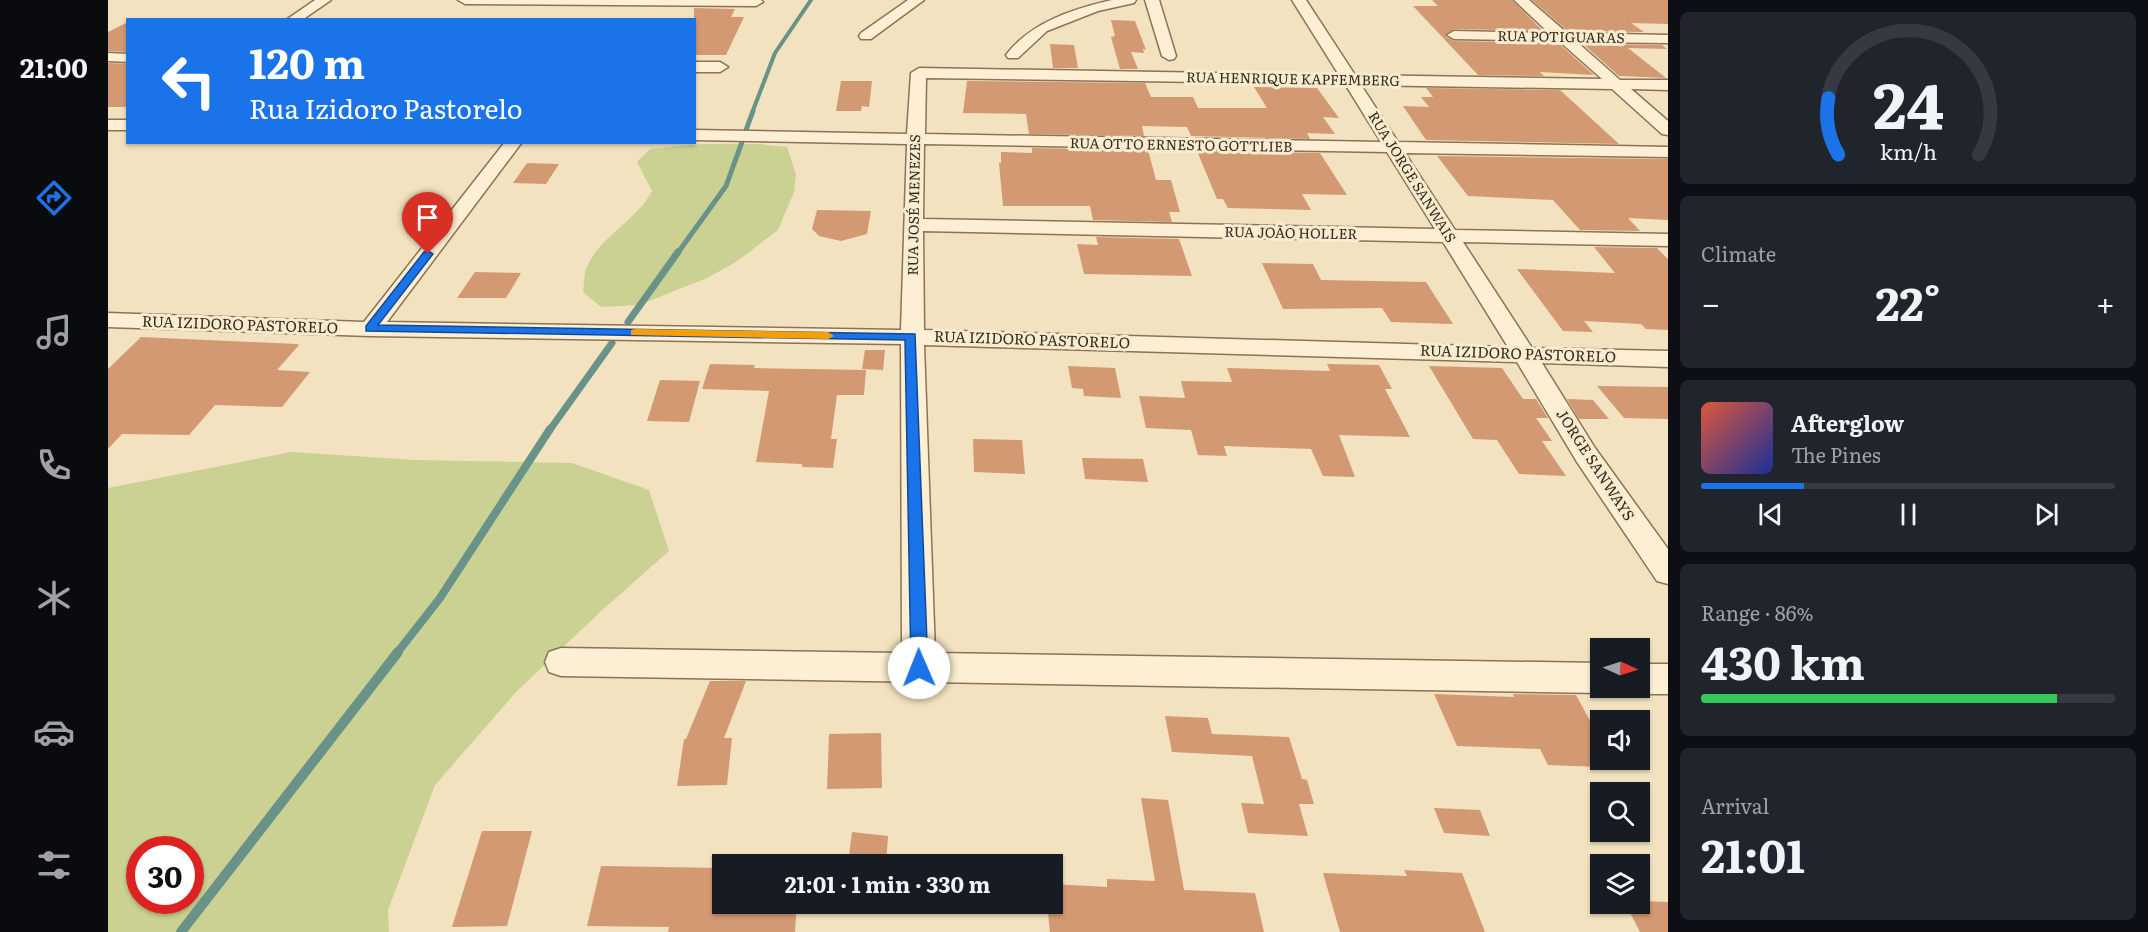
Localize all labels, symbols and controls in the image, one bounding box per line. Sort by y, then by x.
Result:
street label: RUA POTIGUARAS [1497,25,1625,47]
text: 120 m [249,30,365,92]
icon: left [150,42,228,120]
text: 21:00 [20,46,88,86]
text: 24 [1872,56,1944,148]
street label: RUA HENRIQUE KAPFEMBERG [1186,66,1401,90]
text: Rua Izidoro Pastorelo [249,87,523,127]
street label: RUA JORGE SANWAIS [1364,107,1461,246]
street label: RUA OTTO ERNESTO GOTTLIEB [1070,132,1292,156]
street label: RUA JOSÉ MENEZES [902,134,924,276]
text: km/h [1879,135,1937,167]
icon: directions [33,177,75,219]
pin [402,192,453,254]
icon: arrive [411,201,444,234]
street label: RUA JOÃO HOLLER [1224,221,1358,243]
text: Climate [1701,238,1776,268]
text: 22° [1875,268,1941,335]
text: − [1701,277,1720,326]
text: + [2096,277,2115,326]
street label: RUA IZIDORO PASTORELO [142,309,338,338]
icon: music [33,311,75,353]
street label: RUA IZIDORO PASTORELO [934,324,1130,353]
street label: RUA IZIDORO PASTORELO [1420,338,1616,367]
street label: JORGE SANWAYS [1551,404,1641,525]
text: Afterglow [1791,406,1904,439]
text: The Pines [1791,439,1881,469]
icon: phone [33,444,75,486]
icon: previous [1754,498,1787,531]
icon: pause [1892,498,1925,531]
icon: next [2030,498,2063,531]
icon: climate [33,577,75,619]
text: Range · 86% [1701,597,1814,627]
text: 430 km [1701,627,1865,694]
position arrow [887,636,951,700]
north arrow [1590,638,1650,698]
map controls [1590,638,1650,914]
button: sound [1590,710,1650,770]
icon: car [33,711,75,753]
button: search [1590,782,1650,842]
text: Arrival [1701,790,1769,820]
text: 21:01 [1701,820,1805,887]
speed limit sign: 30 [126,836,204,914]
icon: filters [33,844,75,886]
button: layers [1590,854,1650,914]
text: 21:01 · 1 min · 330 m [785,867,990,900]

